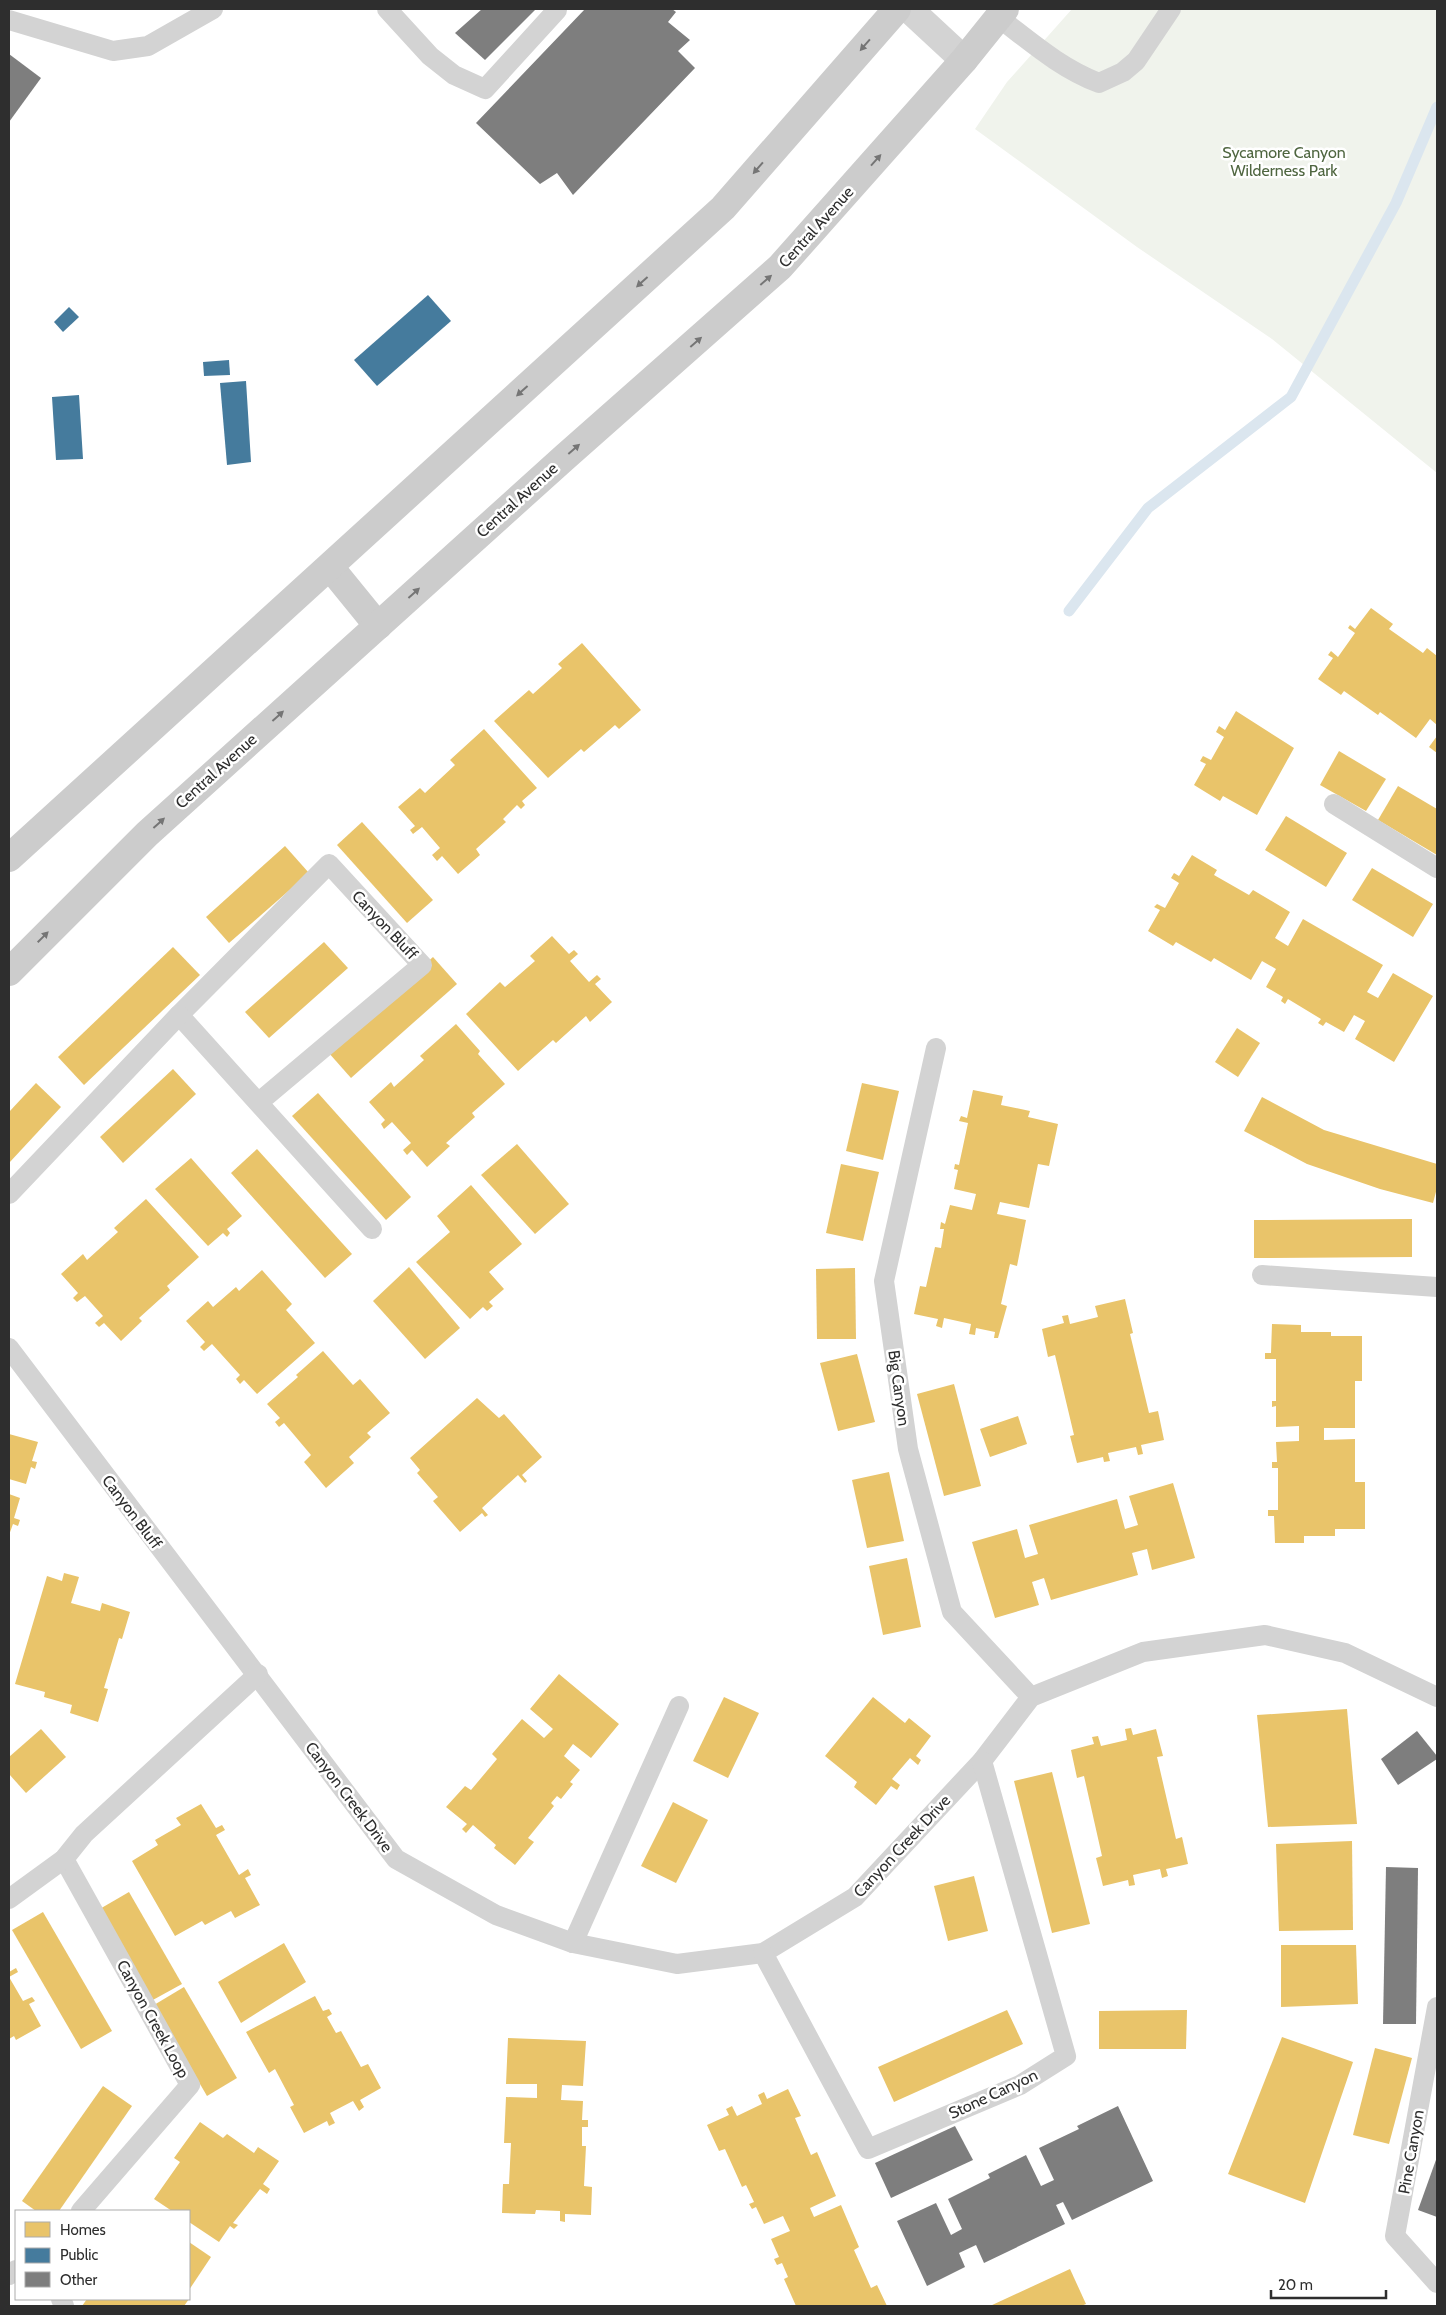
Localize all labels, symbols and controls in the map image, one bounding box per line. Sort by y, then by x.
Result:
one-way arrow [859,39,871,51]
park label: Sycamore Canyon Wilderness Park [1222,143,1346,180]
one-way arrow [870,153,881,166]
one-way arrow [753,162,764,174]
street label: Central Avenue [775,182,857,272]
one-way arrow [760,274,773,285]
one-way arrow [637,276,649,288]
one-way arrow [689,336,701,348]
one-way arrow [517,385,529,397]
one-way arrow [567,443,579,455]
street label: Central Avenue [472,459,562,541]
one-way arrow [407,587,419,599]
one-way arrow [271,710,283,722]
street label: Central Avenue [171,730,261,812]
one-way arrow [152,817,164,829]
street label: Canyon Bluff [348,886,422,964]
one-way arrow [37,931,49,943]
street label: Big Canyon [884,1349,914,1427]
street label: Canyon Bluff [98,1471,166,1553]
street label: Canyon Creek Drive [301,1738,397,1856]
street label: Canyon Creek Drive [850,1791,954,1901]
street label: Canyon Creek Loop [113,1957,193,2081]
street label: Stone Canyon [946,2065,1041,2123]
street label: Pine Canyon [1394,2108,1428,2196]
legend [15,2210,190,2300]
text: Homes [60,2221,106,2239]
text: Public [60,2246,98,2264]
scale bar [1271,2268,1386,2300]
text: Other [60,2271,97,2289]
text: 20 m [1278,2276,1313,2294]

